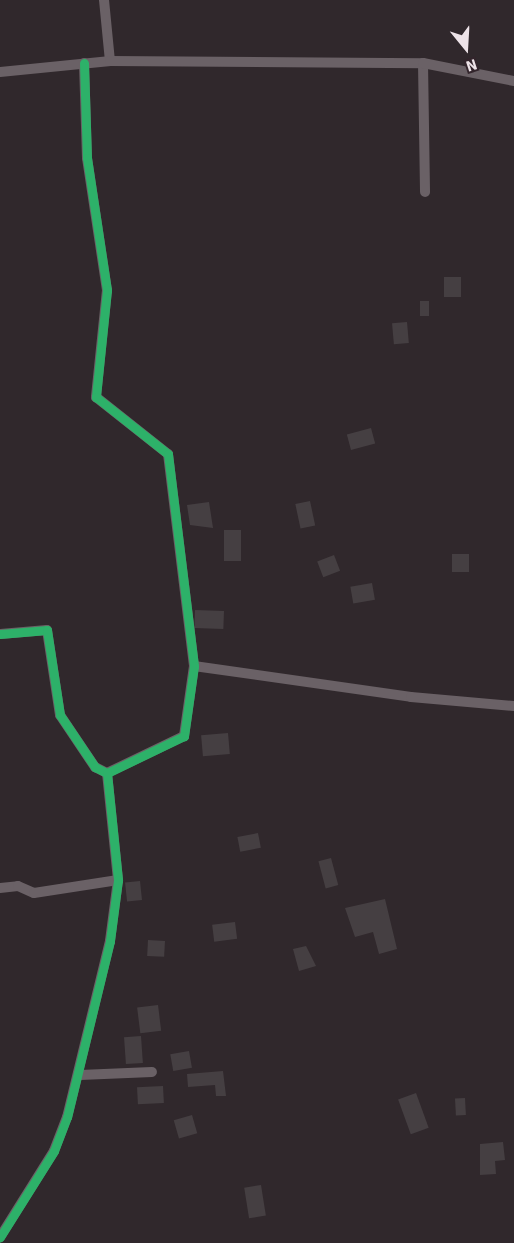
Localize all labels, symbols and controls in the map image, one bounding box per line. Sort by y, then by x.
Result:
north arrow [436,18,496,78]
text: N [463,53,480,77]

